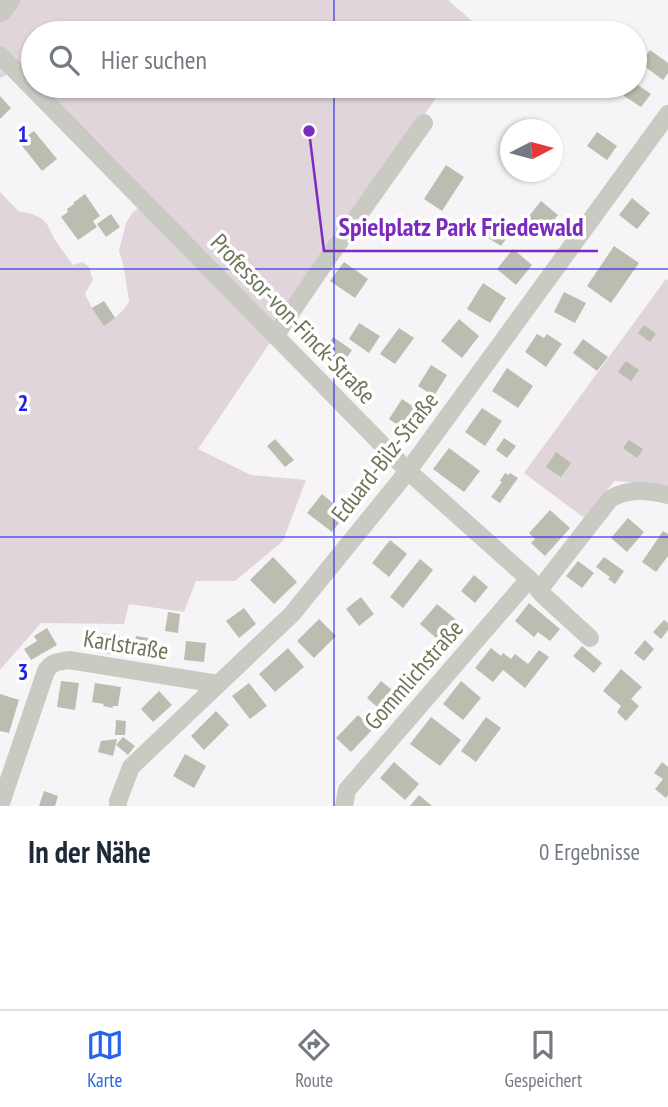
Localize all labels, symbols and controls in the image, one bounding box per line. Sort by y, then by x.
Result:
search box [21,21,647,98]
icon: search [45,41,83,79]
text: Hier suchen [101,43,207,76]
text: 1 [18,119,29,148]
north arrow [500,119,563,182]
callout: Spielplatz Park Friedewald [324,204,598,251]
text: Spielplatz Park Friedewald [338,210,584,243]
street label: Professor-von-Finck-Straße [204,227,382,410]
street label: Eduard-Bilz-Straße [324,386,445,528]
text: 2 [18,388,29,417]
street label: Gommlichstraße [357,613,470,736]
street label: Karlstraße [81,623,171,667]
text: 3 [18,657,29,686]
text: In der Nähe [28,832,151,871]
text: 0 Ergebnisse [539,837,640,866]
tab: Karte [86,1026,124,1092]
tab: Route [295,1026,333,1092]
tab: Gespeichert [505,1026,582,1092]

